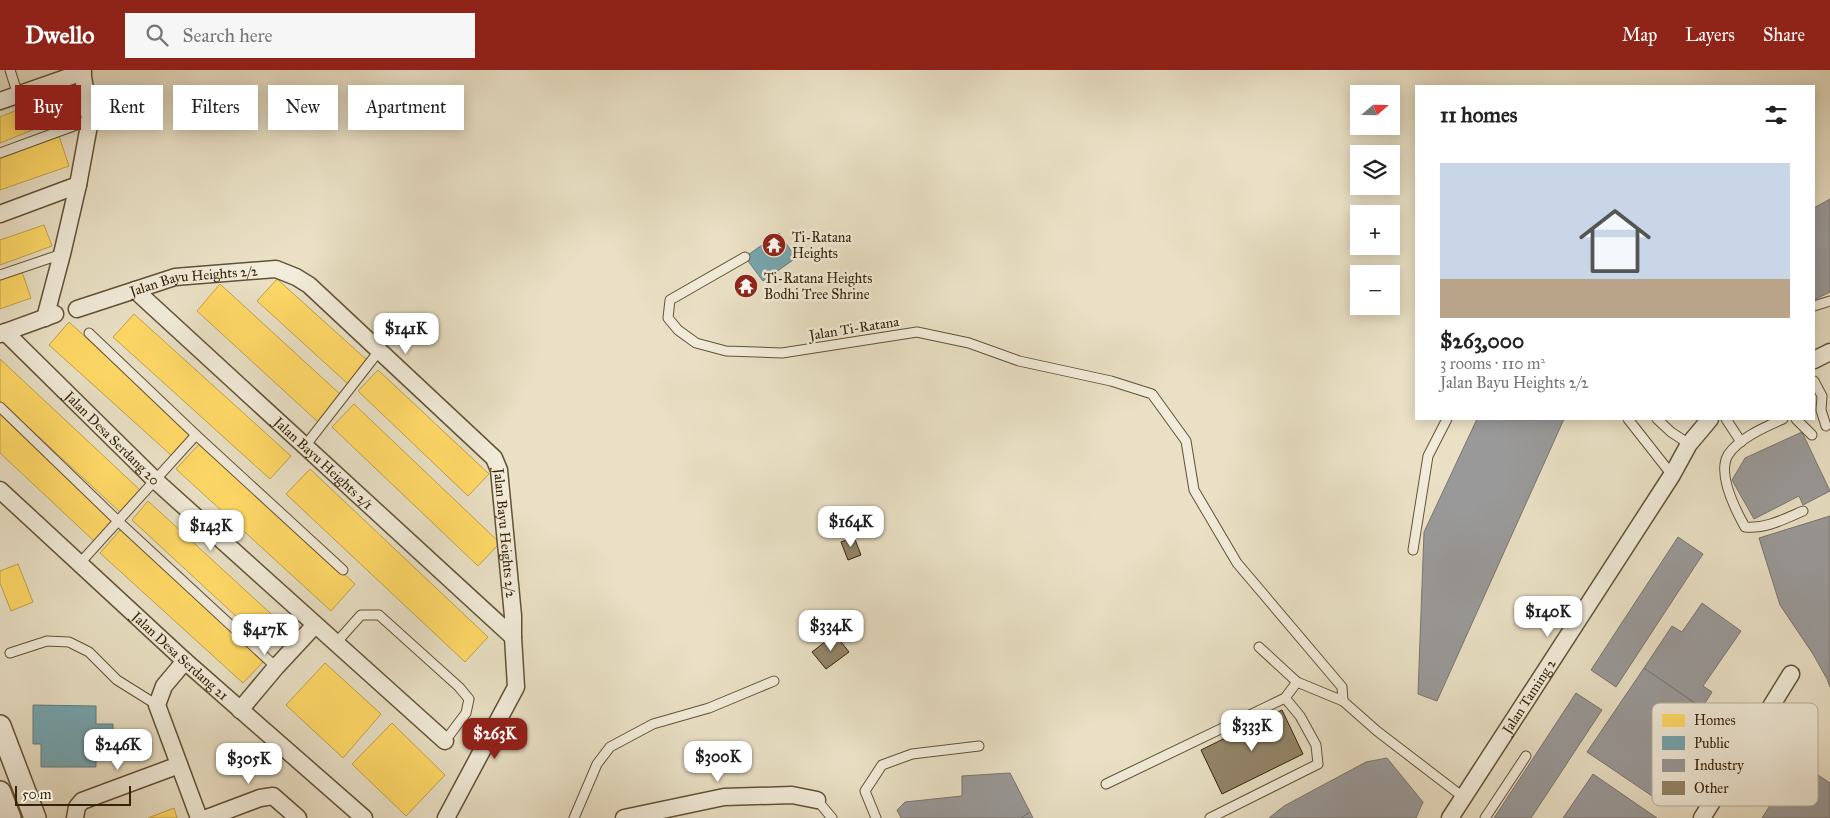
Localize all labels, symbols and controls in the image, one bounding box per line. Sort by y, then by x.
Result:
search box [125,13,475,58]
text: Dwello [25,20,95,50]
icon: search [143,21,171,49]
text: Search here [183,24,273,47]
text: Map [1622,24,1657,46]
text: Layers [1685,24,1735,46]
text: Share [1763,24,1805,46]
chip: Buy [15,85,81,130]
chip: Rent [91,85,163,130]
chip: Filters [173,85,258,130]
chip: New [268,85,338,130]
chip: Apartment [348,85,464,130]
north arrow [1350,85,1400,135]
map controls [1350,85,1400,315]
icon: filters [1762,101,1790,129]
text: 11 homes [1440,102,1517,128]
button: layers [1350,145,1400,195]
icon: home [1570,196,1660,286]
button: + [1350,205,1400,255]
place label: Ti-Ratana Heights [792,229,851,262]
temple icon: Ti-Ratana Heights [761,232,787,258]
street label: Jalan Bayu Heights 2/2 [126,262,259,302]
button: − [1350,265,1400,315]
place label: Ti-Ratana Heights Bodhi Tree Shrine [764,270,872,303]
temple icon: Ti-Ratana Heights Bodhi Tree Shrine [733,273,759,299]
pin: $141K [371,312,441,355]
street label: Jalan Ti-Ratana [806,313,901,345]
text: $141K [385,319,427,338]
text: $263,000 [1440,328,1524,354]
text: 3 rooms · 110 m² [1440,354,1545,373]
text: Jalan Bayu Heights 2/2 [1440,373,1589,392]
street label: Jalan Desa Serdang 20 [59,386,163,489]
street label: Jalan Bayu Heights 2/1 [268,412,377,514]
street label: Jalan Bayu Heights 2/2 [489,466,519,599]
pin: $164K [816,506,886,548]
pin: $143K [176,510,246,552]
text: $164K [829,512,873,531]
text: $143K [190,516,232,535]
pin: $140K [1513,596,1583,638]
text: $140K [1525,602,1571,621]
street label: Jalan Desa Serdang 21 [126,607,232,704]
pin: $334K [796,610,866,652]
pin: $417K [230,614,300,656]
text: $334K [810,616,852,635]
text: $417K [243,620,287,639]
street label: Jalan Taming 2 [1498,656,1560,739]
legend [1652,703,1818,806]
pin: $333K [1217,710,1287,752]
text: Homes [1694,712,1736,729]
text: $333K [1232,716,1272,735]
pin: $263K [460,718,530,760]
text: $263K [473,724,517,743]
pin: $246K [83,728,153,771]
text: $246K [95,735,141,754]
text: Public [1694,735,1730,752]
pin: $300K [683,740,753,783]
pin: $305K [214,742,284,785]
text: $300K [695,747,741,766]
text: $305K [227,749,271,768]
text: Industry [1694,757,1744,774]
text: Other [1694,780,1729,797]
scale bar [15,783,131,806]
text: 50 m [22,786,51,803]

